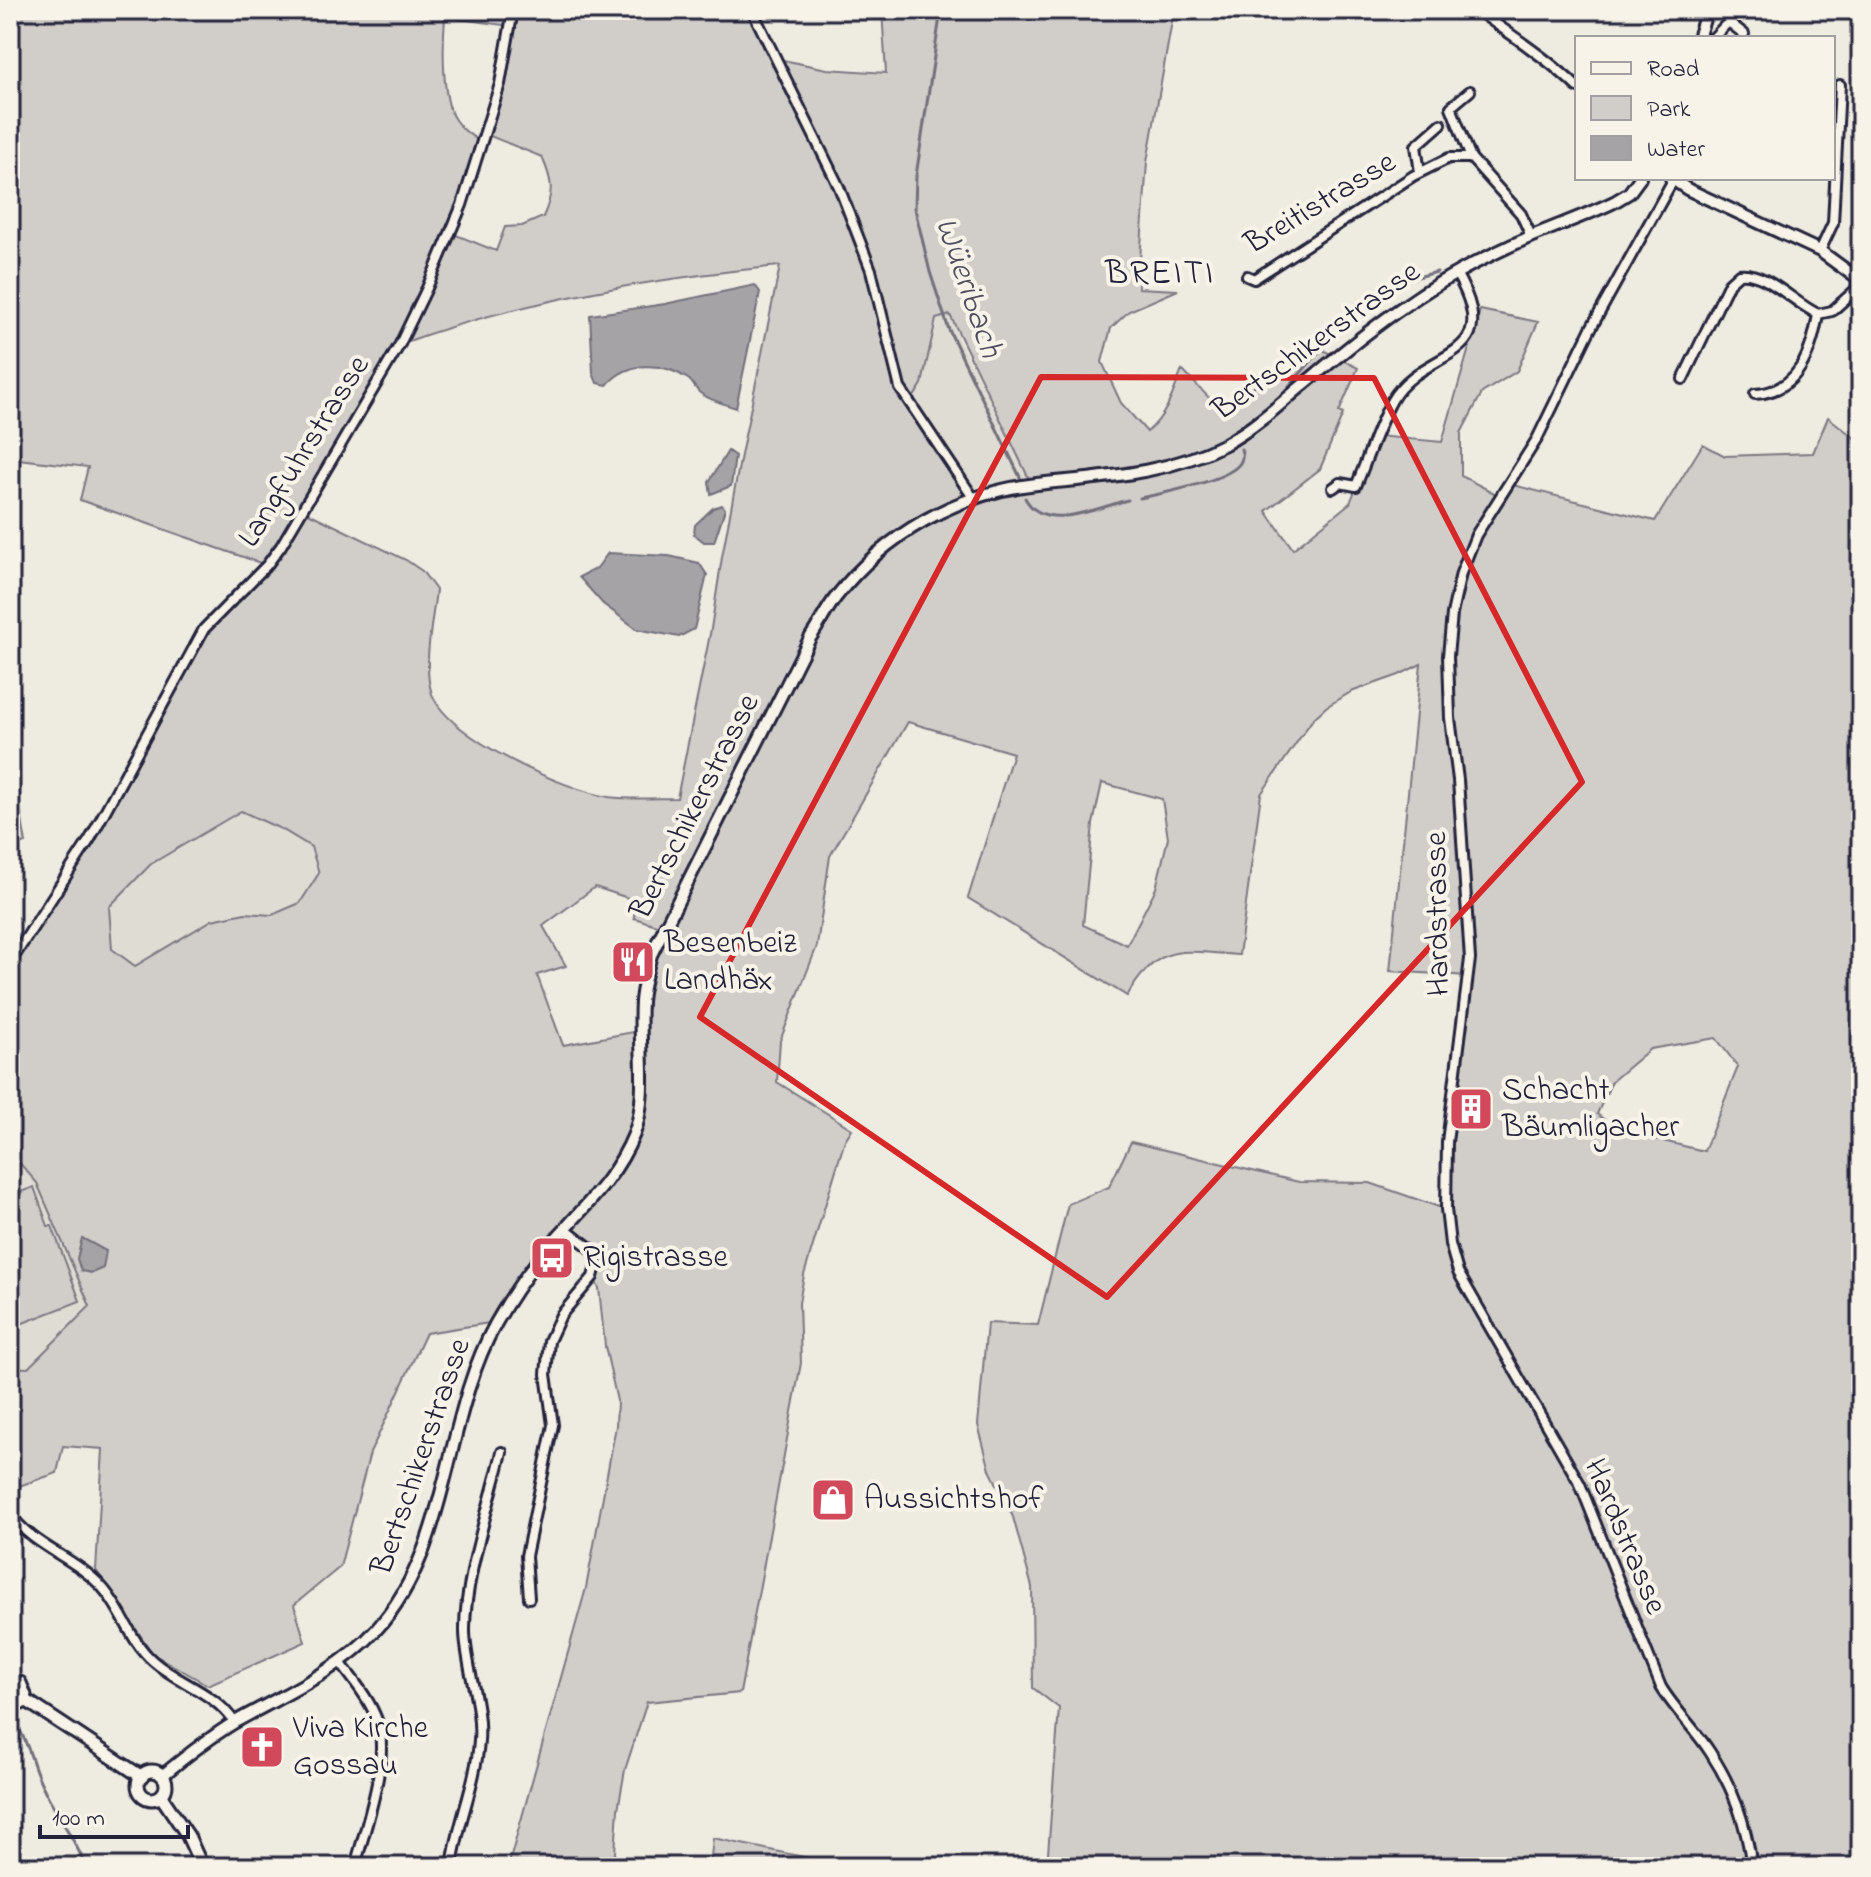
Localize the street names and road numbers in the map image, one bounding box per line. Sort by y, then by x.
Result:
street label: Breitistrasse [1236,140,1406,268]
street label: Bertschikerstrasse [1202,250,1431,434]
street label: Langfuhrstrasse [227,346,383,557]
street label: Bertschikerstrasse [618,686,773,929]
street label: Hardstrasse [1414,830,1464,997]
street label: Bertschikerstrasse [359,1332,485,1583]
street label: Hardstrasse [1570,1452,1678,1623]

